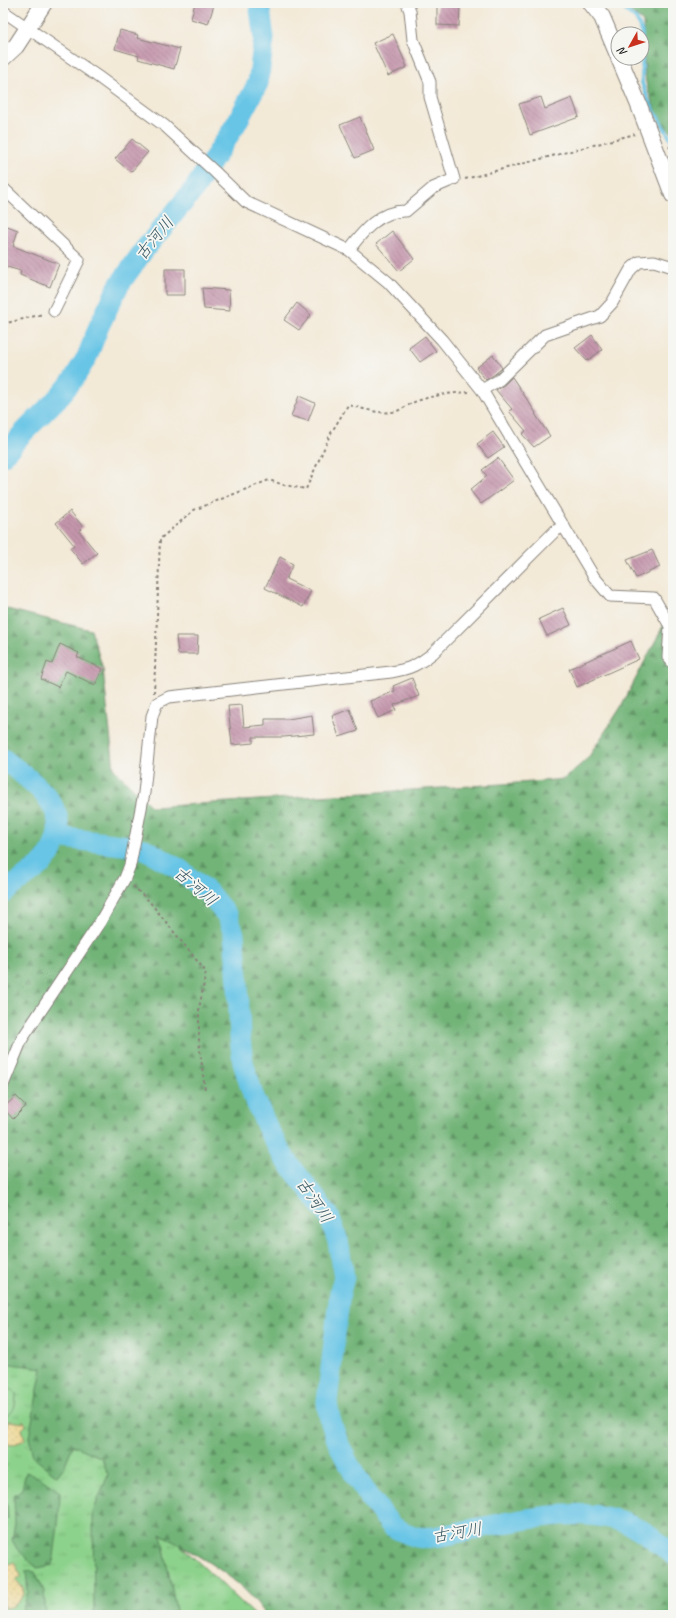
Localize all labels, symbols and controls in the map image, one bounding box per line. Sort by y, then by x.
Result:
north arrow [610,26,650,66]
text: N [613,44,630,59]
water label: 古河川 [130,212,179,265]
water label: 古河川 [170,862,222,911]
water label: 古河川 [292,1173,338,1227]
water label: 古河川 [430,1518,484,1547]

